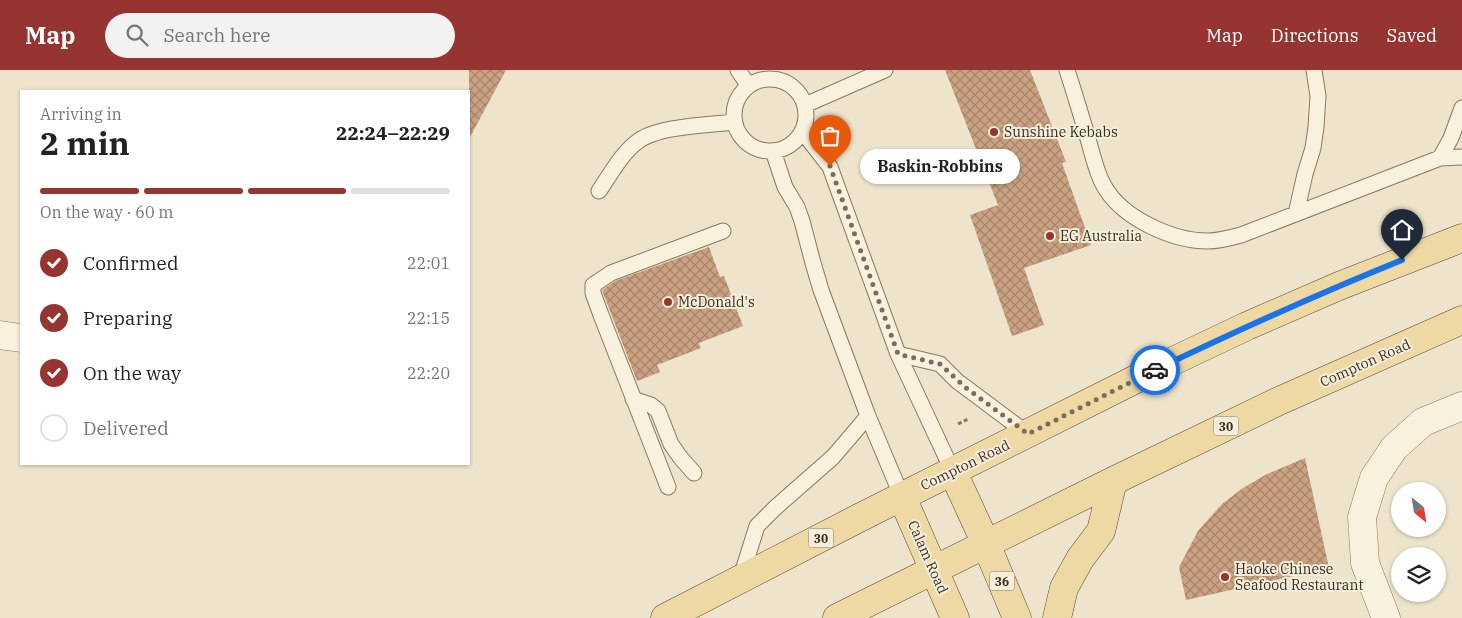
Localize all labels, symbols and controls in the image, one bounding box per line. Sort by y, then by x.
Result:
search box [105,13,455,58]
text: Map [25,19,75,51]
icon: search [123,21,151,49]
text: Search here [163,23,270,47]
text: Map [1206,24,1243,47]
text: Directions [1271,24,1359,47]
text: Saved [1387,24,1437,47]
text: Arriving in [40,104,122,124]
pin [809,115,851,166]
text: 22:24–22:29 [336,121,450,145]
text: 2 min [40,122,130,164]
icon: bag [816,122,844,150]
place label: Sunshine Kebabs [1004,123,1118,141]
marker: Sunshine Kebabs [988,126,1000,138]
callout: Baskin-Robbins [860,148,1020,184]
text: Baskin-Robbins [877,156,1003,176]
text: On the way · 60 m [40,202,174,222]
pin [1381,209,1423,260]
icon: home [1388,216,1416,244]
place label: EG Australia [1060,227,1142,245]
marker: EG Australia [1044,230,1056,242]
icon: check [40,249,68,277]
text: Confirmed [83,251,178,275]
text: 22:01 [407,253,450,273]
place label: McDonald's [678,293,755,311]
marker: McDonald's [662,296,674,308]
icon: check [40,304,68,332]
text: Preparing [83,306,172,330]
text: 22:15 [407,308,450,328]
street label: Compton Road [1317,335,1413,391]
courier [1130,345,1180,395]
icon: car [1141,356,1169,384]
icon: check [40,359,68,387]
text: On the way [83,361,181,385]
text: 22:20 [407,363,450,383]
text: Delivered [83,416,169,440]
road number: 30 [1214,416,1238,436]
street label: Compton Road [917,435,1013,494]
north arrow [1391,482,1446,538]
map controls [1391,482,1446,602]
street label: Calam Road [904,518,952,597]
road number: 30 [808,528,834,548]
button: layers [1391,547,1446,602]
place label: Haoke Chinese Seafood Restaurant [1235,560,1363,594]
marker: Haoke Chinese Seafood Restaurant [1219,571,1231,583]
road number: 36 [990,572,1014,590]

